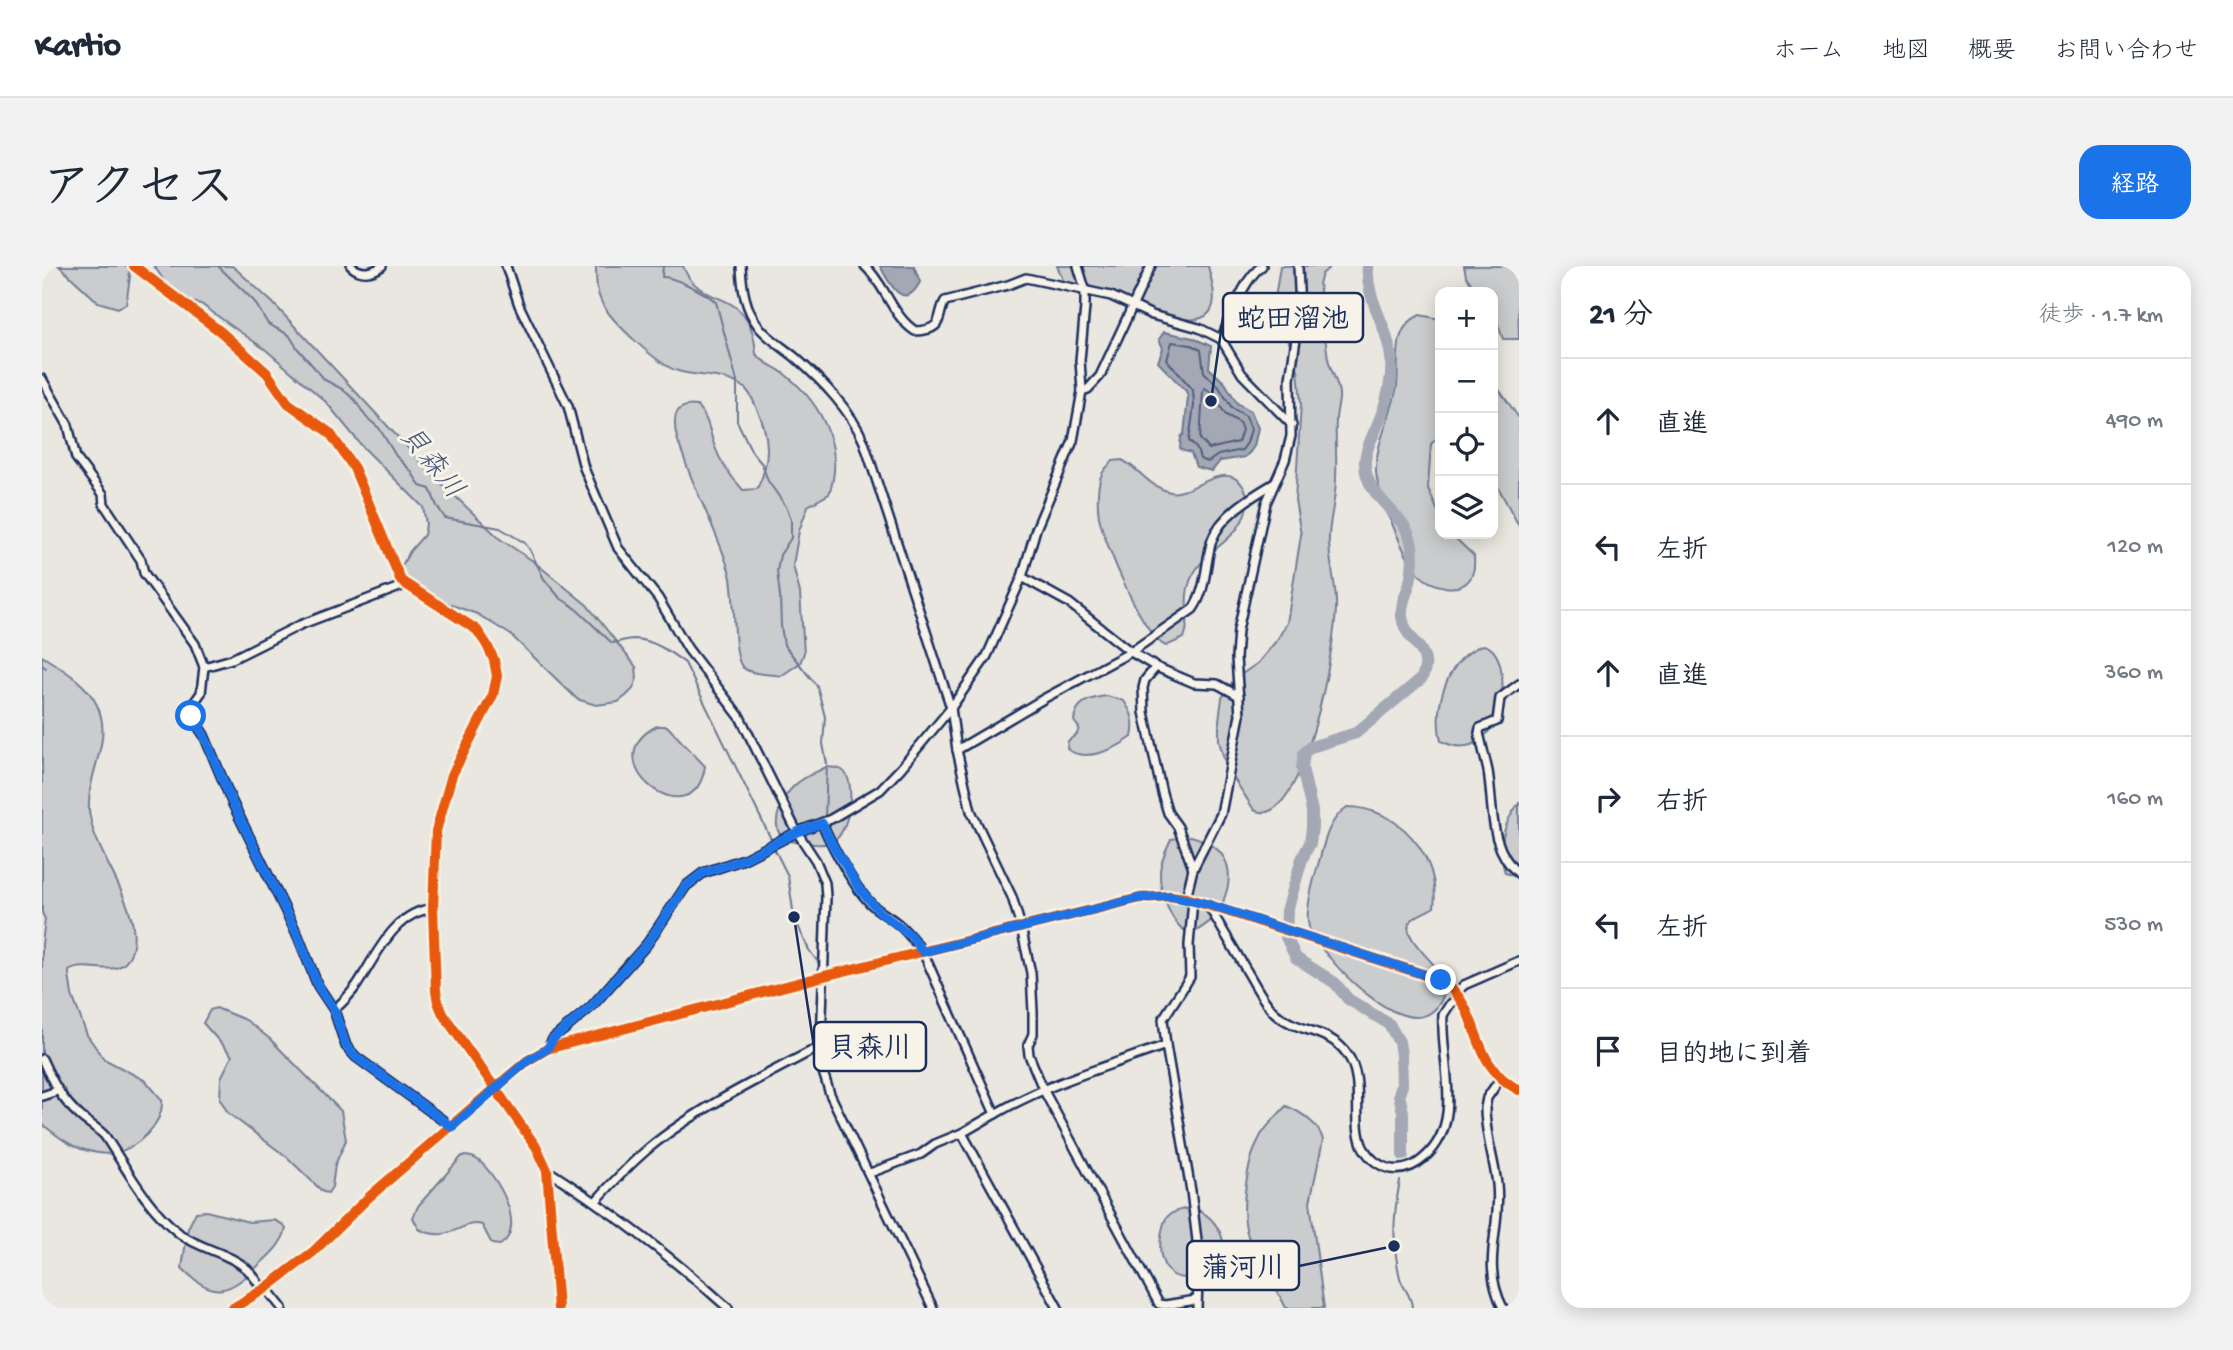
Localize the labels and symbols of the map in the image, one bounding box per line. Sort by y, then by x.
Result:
callout: 蛇田溜池 [1223,293,1363,342]
text: 蛇田溜池 [1237,304,1349,338]
water label: 貝森川 [391,420,470,507]
route start [175,700,206,731]
route end [1425,964,1456,995]
callout: 貝森川 [814,1022,926,1071]
text: 貝森川 [828,1032,912,1067]
callout: 蒲河川 [1187,1241,1299,1290]
text: 蒲河川 [1201,1253,1285,1287]

